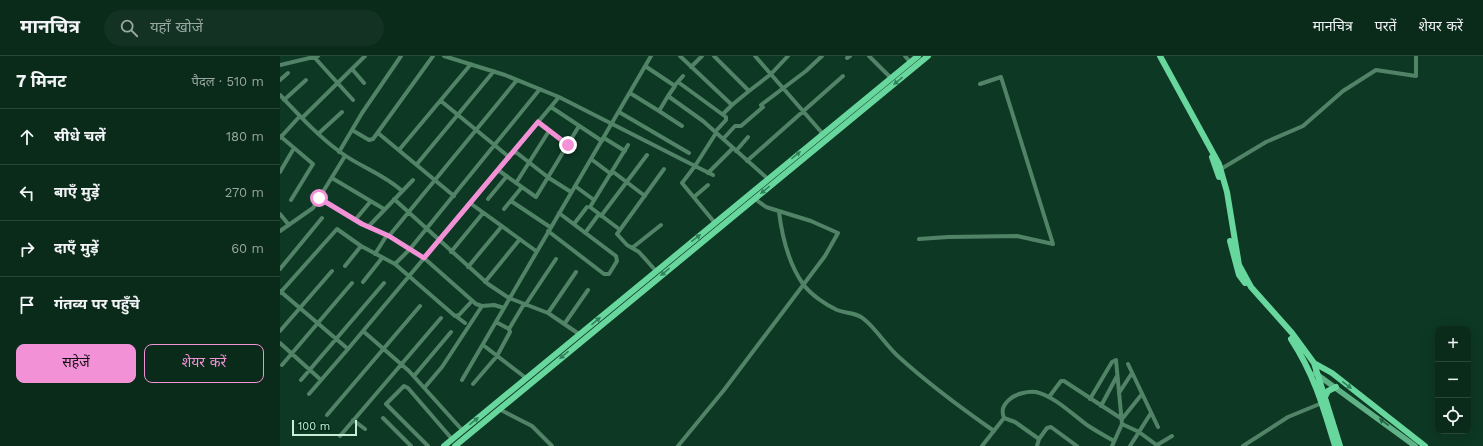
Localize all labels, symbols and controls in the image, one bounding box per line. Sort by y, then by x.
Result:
search box [104,10,384,46]
text: मानचित्र [20,15,80,38]
icon: search [118,17,140,39]
text: यहाँ खोजें [150,18,203,36]
text: मानचित्र [1313,18,1353,34]
text: परतें [1375,18,1396,34]
text: शेयर करें [1418,18,1463,34]
text: 7 मिनट [16,71,66,91]
text: पैदल · 510 m [192,74,264,89]
one-way arrow [892,76,903,85]
icon: ahead [16,126,38,148]
text: सीधे चलें [54,127,106,145]
text: 180 m [226,129,264,144]
route end [559,136,577,154]
one-way arrow [791,151,802,160]
icon: left [16,182,38,204]
text: बाएँ मुड़ें [54,183,99,201]
text: 270 m [225,185,264,200]
one-way arrow [760,186,771,195]
route start [310,189,328,207]
one-way arrow [691,234,702,242]
icon: right [16,238,38,260]
text: दाएँ मुड़ें [54,239,99,257]
text: 60 m [231,241,264,256]
one-way arrow [659,268,670,277]
icon: arrive [16,294,38,316]
text: गंतव्य पर पहुँचे [54,295,140,313]
one-way arrow [590,316,601,325]
map controls [1435,326,1471,434]
button: + [1435,326,1471,362]
button: सहेजें [16,344,136,383]
button: शेयर करें [144,344,264,383]
one-way arrow [559,351,570,360]
button: − [1435,362,1471,398]
one-way arrow [1341,380,1352,389]
button: locate [1435,398,1471,434]
one-way arrow [469,417,479,426]
scale bar [292,418,357,437]
one-way arrow [1378,418,1389,427]
text: 100 m [298,420,330,433]

